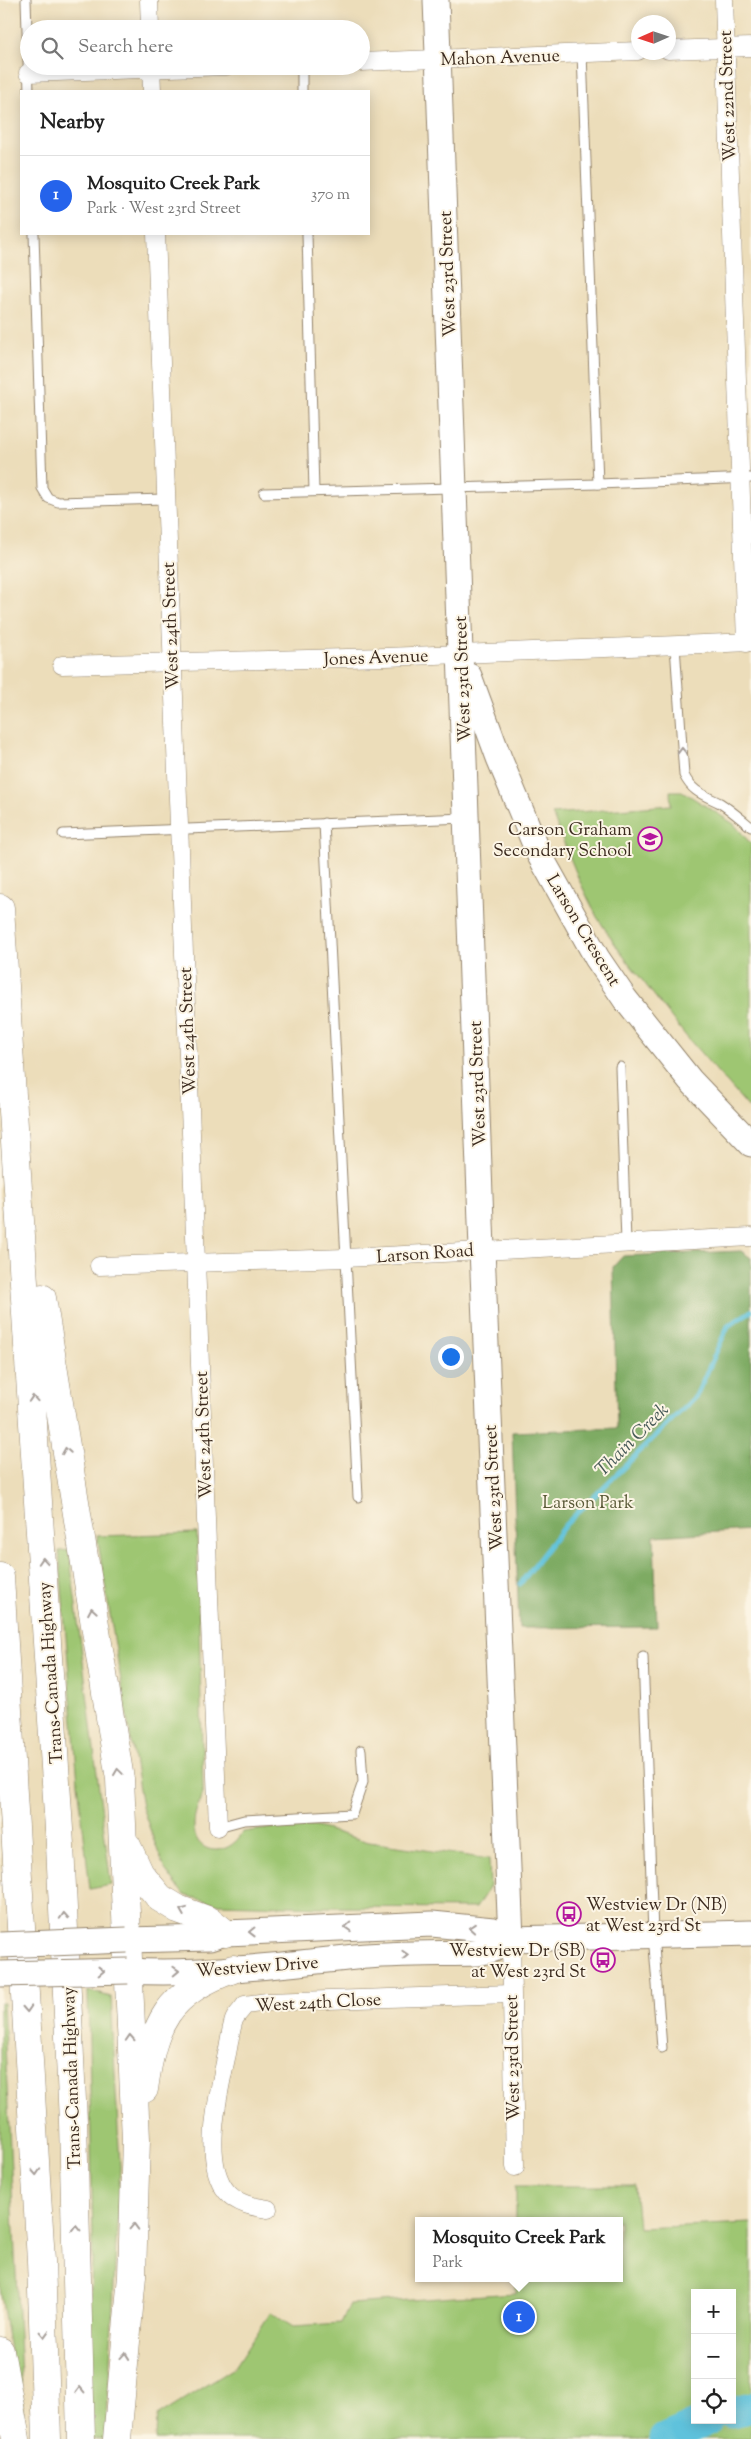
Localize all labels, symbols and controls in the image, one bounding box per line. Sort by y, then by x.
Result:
north arrow [631,15,676,60]
search box [20,20,370,75]
street label: West 22nd Street [714,30,744,162]
icon: search [38,34,66,62]
text: Search here [78,34,173,61]
street label: Mahon Avenue [440,44,560,74]
text: Nearby [40,108,105,138]
text: Mosquito Creek Park [87,171,260,198]
text: 1 [53,184,59,207]
text: 370 m [311,184,350,207]
text: Park · West 23rd Street [87,198,241,221]
street label: West 23rd Street [434,210,464,338]
street label: West 24th Street [157,561,187,690]
street label: West 23rd Street [449,615,479,743]
street label: Jones Avenue [322,644,429,674]
one-way arrow [677,746,687,754]
place label: Carson Graham Secondary School [493,818,632,865]
school or university icon: Carson Graham Secondary School [637,826,663,852]
street label: Larson Crescent [539,870,626,992]
street label: West 24th Street [174,966,204,1095]
street label: West 23rd Street [464,1020,494,1148]
street label: Larson Road [376,1239,475,1271]
your location [438,1344,464,1370]
street label: West 24th Street [190,1370,220,1499]
one-way arrow [27,1395,38,1403]
water label: Thain Creek [590,1398,676,1484]
street label: West 23rd Street [479,1424,511,1552]
one-way arrow [61,1447,71,1455]
park label: Larson Park [542,1491,634,1517]
one-way arrow [37,1557,48,1565]
street label: Trans-Canada Highway [33,1581,71,1765]
one-way arrow [88,1607,98,1616]
one-way arrow [114,1767,124,1776]
place label: Westview Dr (NB) at West 23rd St [586,1893,727,1940]
bus stop icon: Westview Dr (NB) at West 23rd St [556,1901,582,1927]
one-way arrow [179,1906,188,1917]
one-way arrow [58,1911,69,1919]
one-way arrow [344,1922,352,1933]
one-way arrow [468,1923,476,1934]
one-way arrow [248,1927,256,1937]
place label: Westview Dr (SB) at West 23rd St [449,1939,586,1986]
bus stop icon: Westview Dr (SB) at West 23rd St [590,1947,616,1973]
one-way arrow [401,1950,409,1961]
street label: Westview Drive [195,1951,319,1985]
one-way arrow [172,1965,180,1976]
one-way arrow [98,1966,105,1976]
street label: Trans-Canada Highway [57,1986,89,2170]
street label: West 24th Close [254,1988,382,2020]
street label: West 23rd Street [500,1995,528,2121]
one-way arrow [21,2006,32,2014]
one-way arrow [125,2033,136,2041]
one-way arrow [30,2168,41,2176]
popup [415,2217,623,2282]
one-way arrow [128,2223,139,2231]
one-way arrow [71,2224,81,2232]
text: Mosquito Creek Park [432,2225,606,2252]
text: Park [432,2252,463,2275]
map controls [691,2289,736,2424]
button: + [691,2289,736,2334]
pin: 1 [503,2298,535,2336]
one-way arrow [38,2330,49,2338]
button: − [691,2334,736,2379]
one-way arrow [119,2351,130,2359]
button: locate [691,2379,736,2424]
one-way arrow [74,2386,85,2394]

